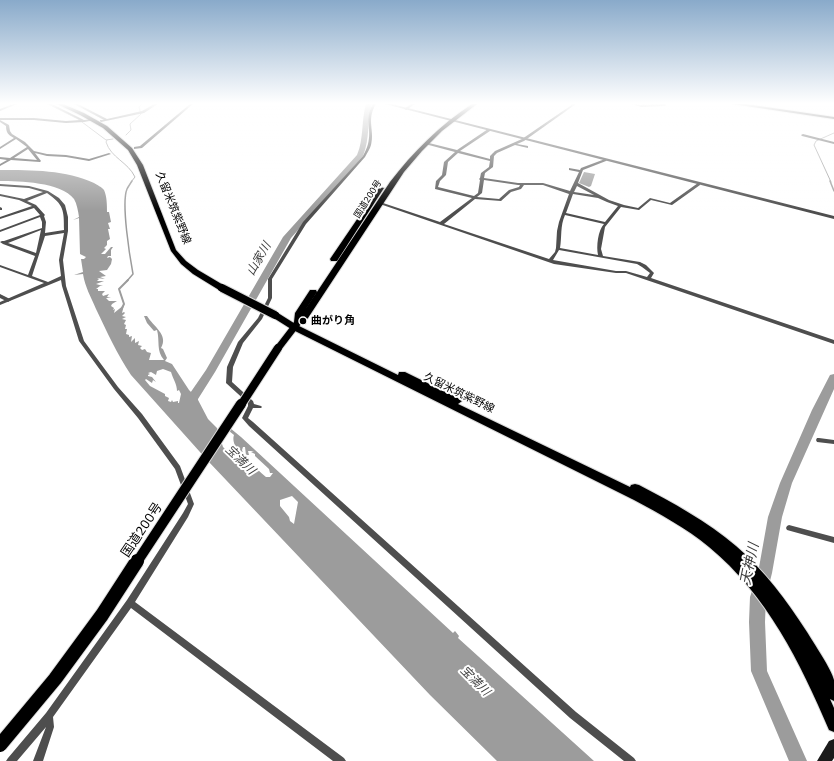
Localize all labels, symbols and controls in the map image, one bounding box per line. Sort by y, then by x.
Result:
street label: 久留米筑紫野線 [152,170,194,246]
street label: 国道200号 [352,178,384,220]
water label: 山家川 [244,240,274,278]
place label: 曲がり角 [311,314,355,328]
marker: 曲がり角 [298,316,308,326]
street label: 久留米筑紫野線 [422,370,496,416]
water label: 宝満川 [222,442,258,478]
street label: 国道200号 [118,500,166,560]
water label: 天神川 [737,542,763,586]
water label: 宝満川 [457,663,493,699]

